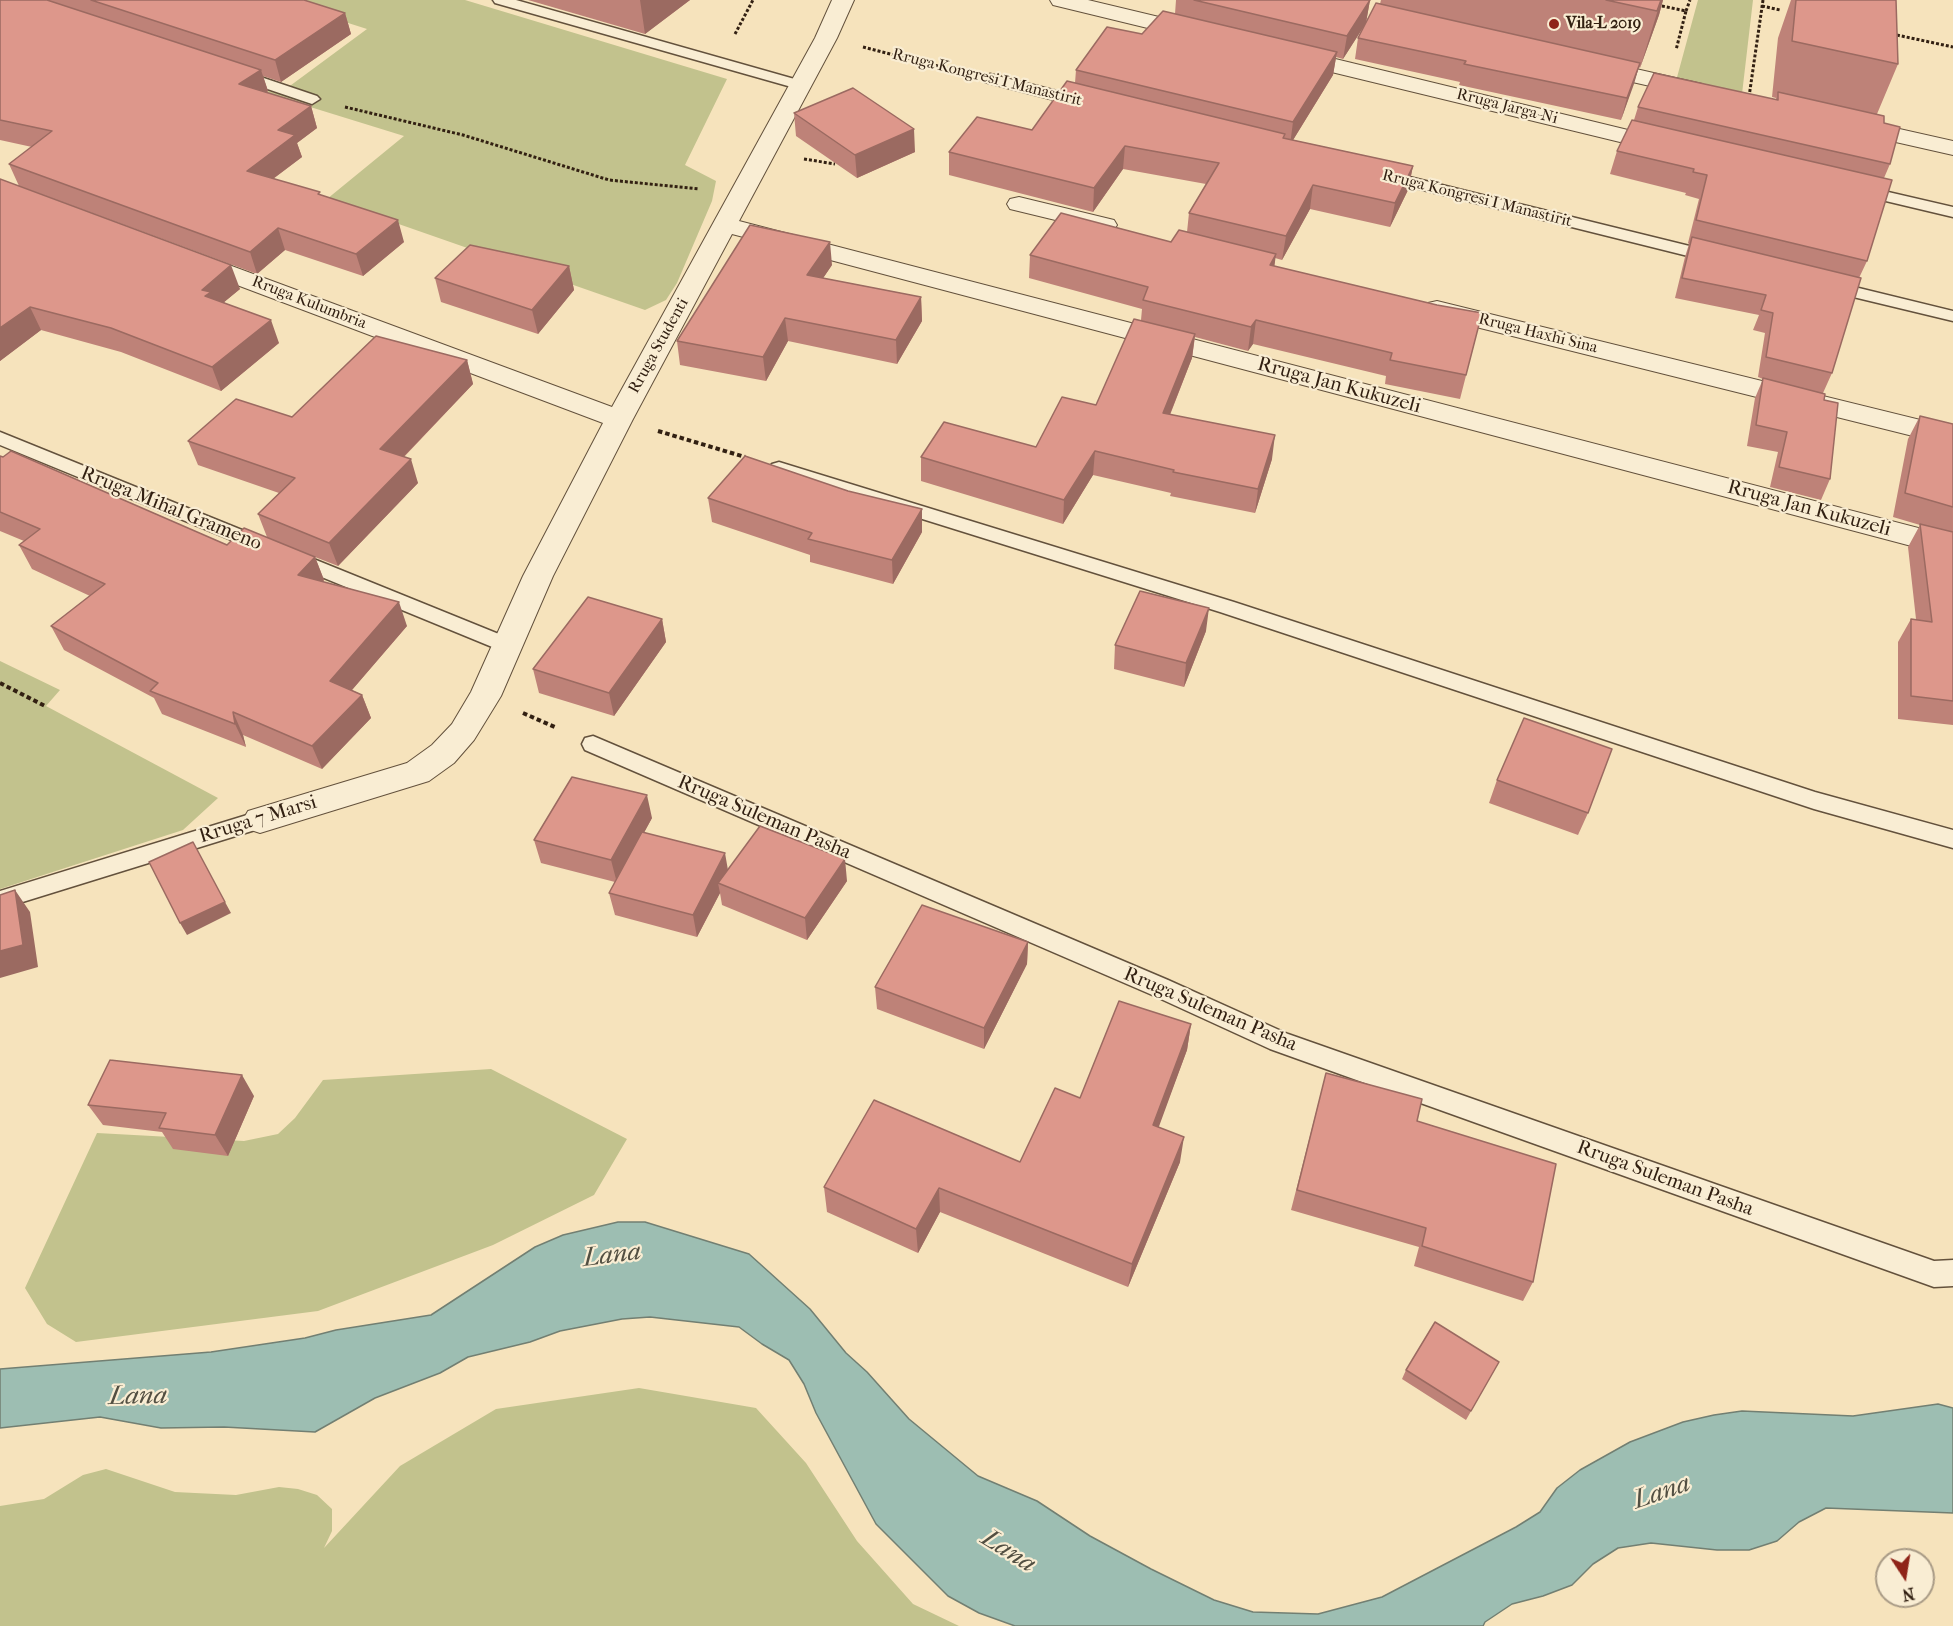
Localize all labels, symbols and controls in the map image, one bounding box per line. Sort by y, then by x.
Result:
place label: Vila-L 2019 [1566,14,1641,34]
marker: Vila-L 2019 [1547,17,1561,31]
street label: Rruga Kongresi I Manastirit [890,45,1084,111]
street label: Rruga Jarga-Ni [1454,85,1560,129]
street label: Rruga Kongresi I Manastirit [1380,166,1574,232]
street label: Rruga Kulumbria [249,272,369,334]
street label: Rruga Studenti [625,295,693,397]
street label: Rruga Haxhi Sina [1476,310,1600,358]
street label: Rruga Jan Kukuzeli [1255,353,1423,419]
street label: Rruga Mihal Grameno [77,462,265,556]
street label: Rruga Jan Kukuzeli [1725,476,1893,542]
street label: Rruga Suleman Pasha [674,771,854,865]
street label: Rruga 7 Marsi [196,791,320,849]
street label: Rruga Suleman Pasha [1120,963,1300,1057]
street label: Rruga Suleman Pasha [1573,1136,1757,1222]
water label: Lana [581,1237,643,1275]
water label: Lana [109,1381,167,1413]
water label: Lana [1629,1469,1695,1517]
water label: Lana [975,1523,1041,1581]
north arrow [1875,1548,1935,1608]
text: N [1901,1584,1916,1605]

